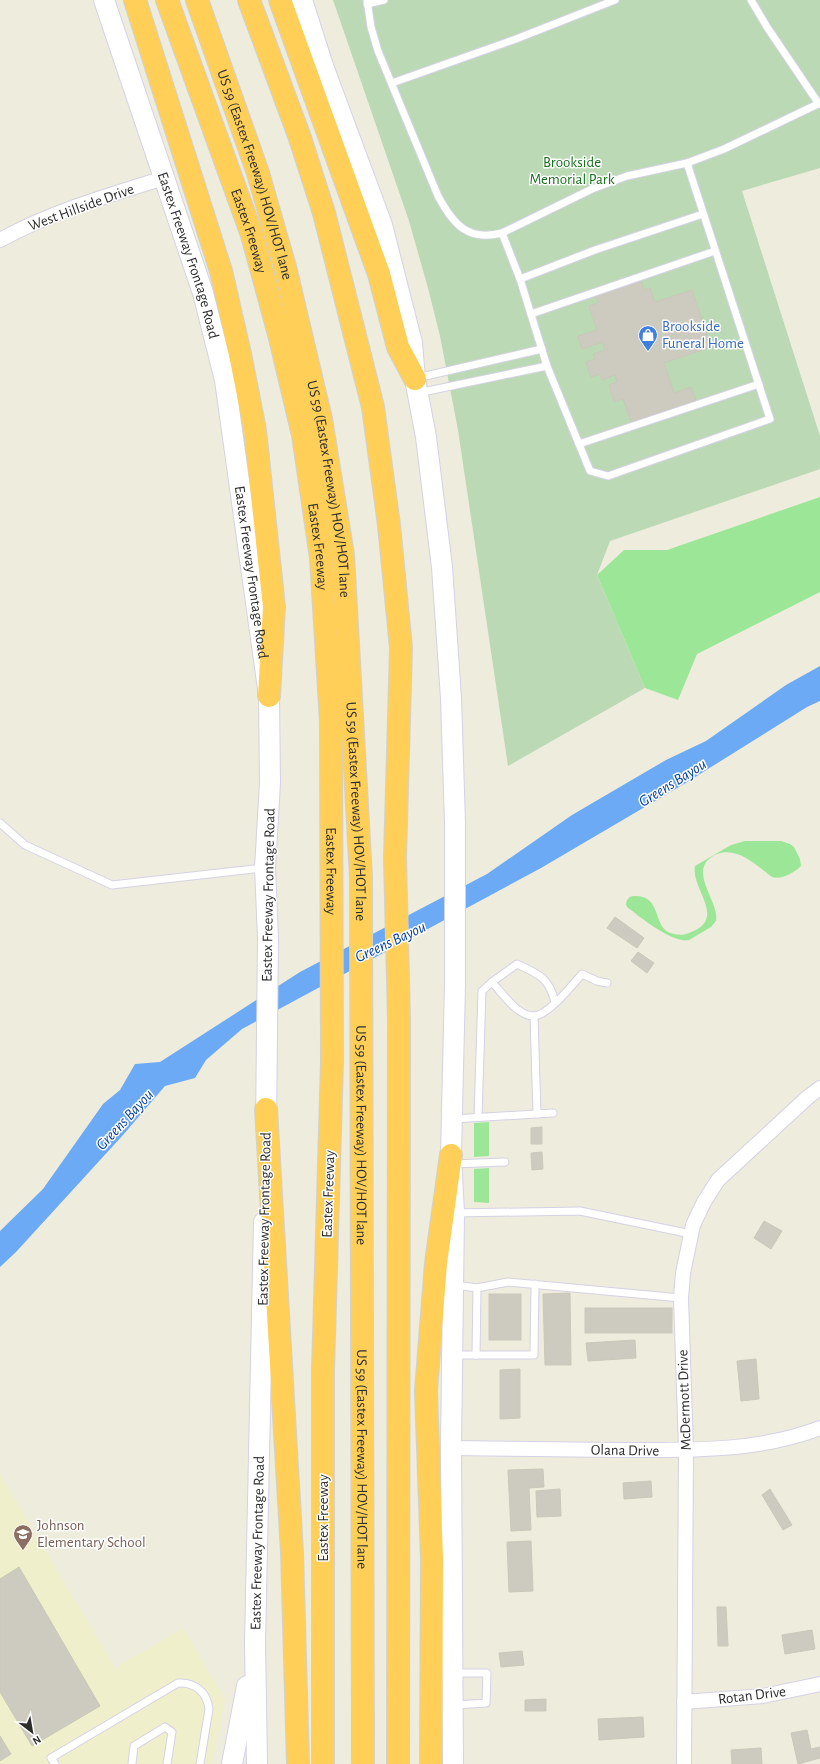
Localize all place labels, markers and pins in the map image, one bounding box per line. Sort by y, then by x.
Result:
place label: Brookside Funeral Home [662,319,744,351]
shop icon: Brookside Funeral Home [637,324,659,352]
place label: Johnson Elementary School [37,1518,146,1550]
school or university icon: Johnson Elementary School [12,1523,34,1551]

